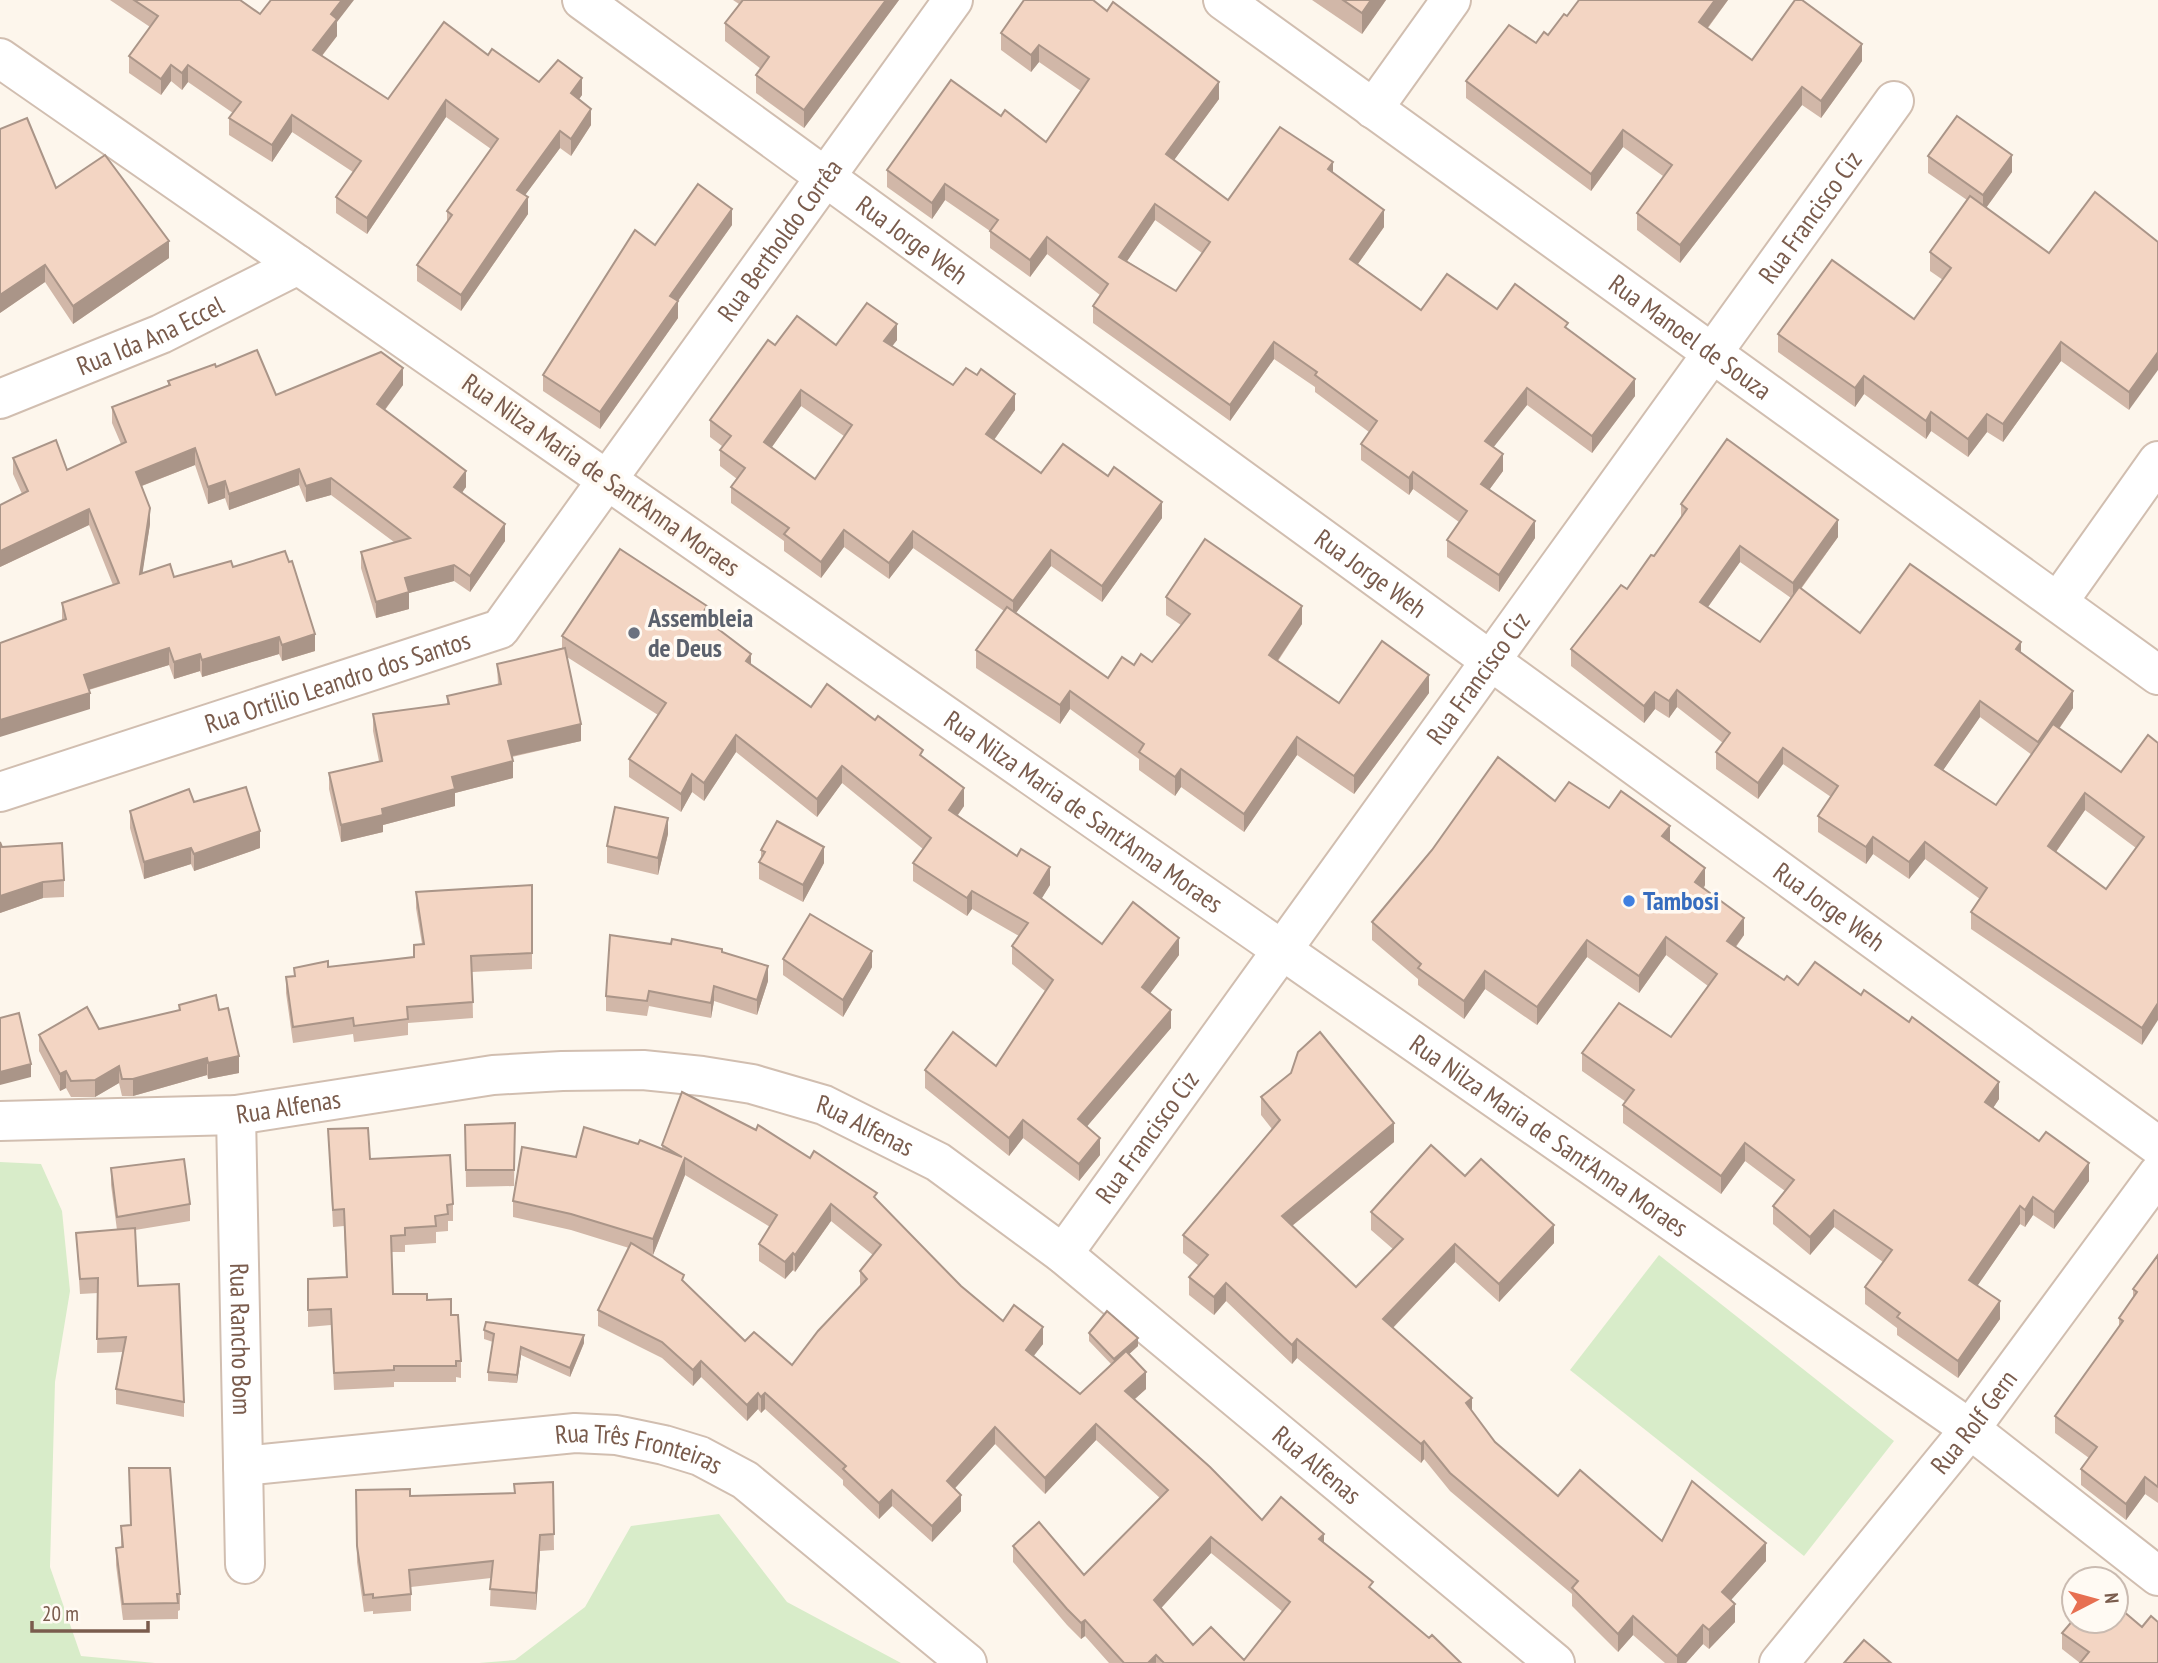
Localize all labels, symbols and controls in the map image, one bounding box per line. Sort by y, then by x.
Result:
street label: Rua Francisco Ciz [1751,144,1869,290]
street label: Rua Bertholdo Corrêa [710,152,849,328]
street label: Rua Jorge Weh [850,188,975,291]
street label: Rua Manoel de Souza [1603,267,1778,407]
street label: Rua Ida Ana Eccel [72,288,229,382]
street label: Rua Nilza Maria de Sant'Anna Moraes [456,366,747,583]
street label: Rua Jorge Weh [1309,521,1433,625]
place label: Assembleia de Deus [647,601,753,664]
street label: Rua Francisco Ciz [1419,605,1537,751]
street label: Rua Ortílio Leandro dos Santos [200,623,474,740]
marker: Assembleia de Deus [626,625,642,641]
street label: Rua Nilza Maria de Sant'Anna Moraes [938,703,1230,920]
street label: Rua Jorge Weh [1767,855,1892,958]
place label: Tambosi [1643,884,1719,917]
marker: Tambosi [1621,893,1637,909]
street label: Rua Nilza Maria de Sant'Anna Moraes [1403,1027,1695,1244]
street label: Rua Francisco Ciz [1088,1064,1206,1210]
street label: Rua Alfenas [234,1082,343,1131]
street label: Rua Alfenas [813,1087,920,1163]
street label: Rua Rancho Bom [223,1263,259,1415]
street label: Rua Rolf Gern [1923,1363,2024,1481]
street label: Rua Três Fronteiras [553,1416,728,1481]
street label: Rua Alfenas [1266,1418,1368,1511]
north arrow [2060,1565,2130,1635]
scale bar [32,1590,147,1634]
text: N [2099,1592,2124,1605]
text: 20 m [42,1600,79,1627]

